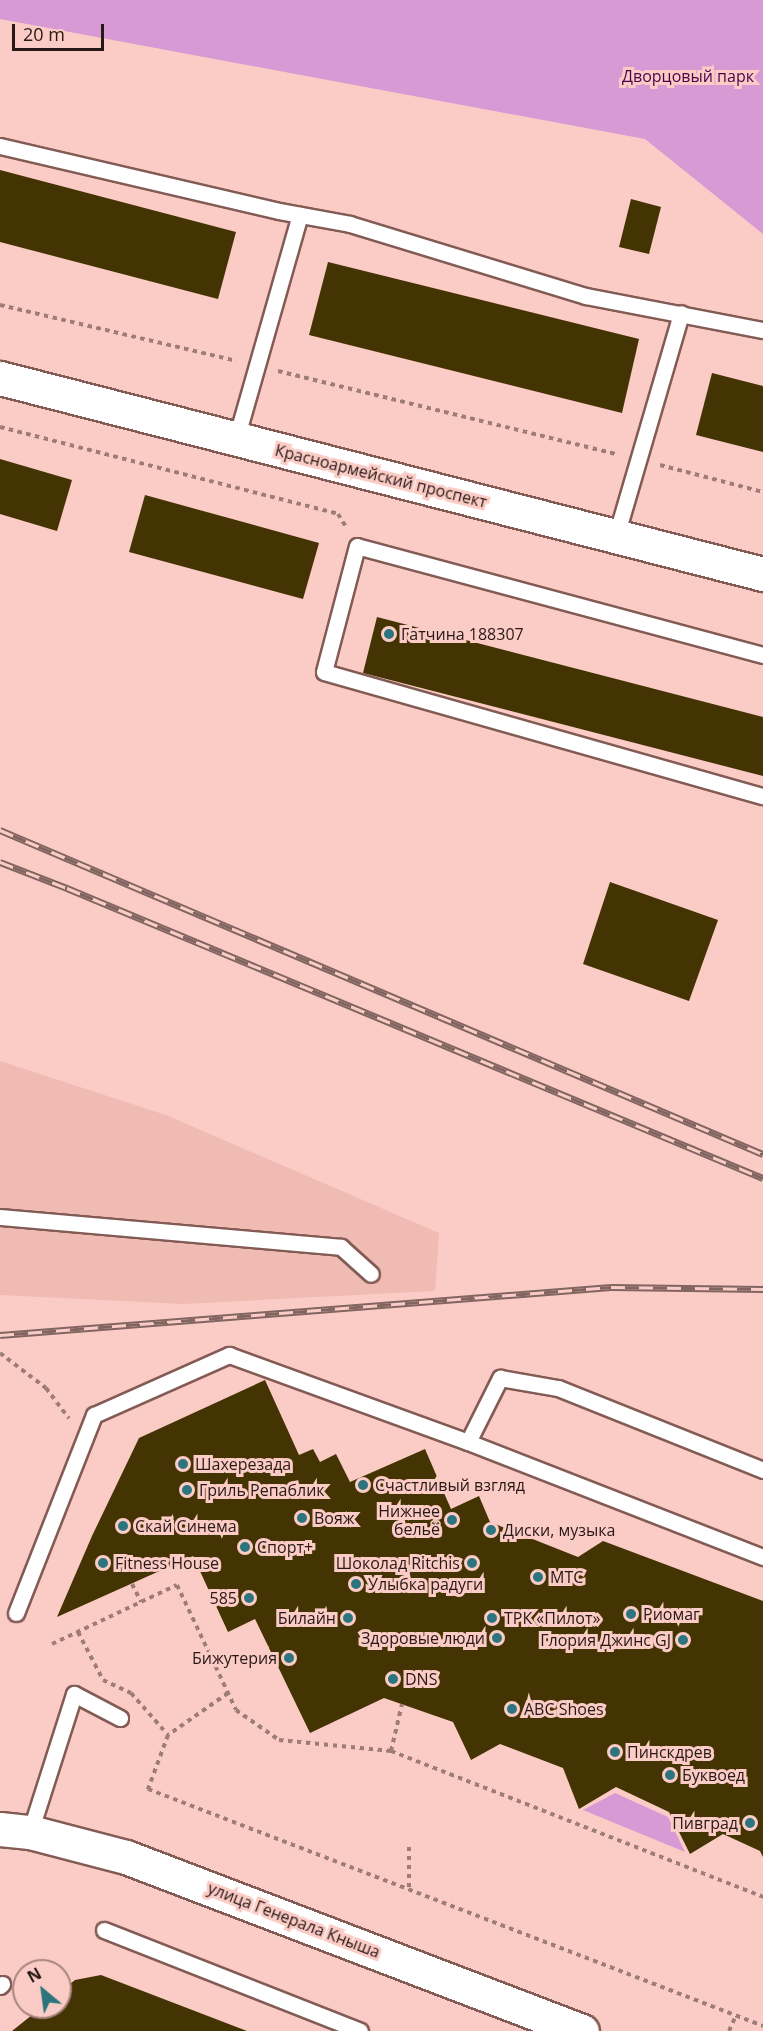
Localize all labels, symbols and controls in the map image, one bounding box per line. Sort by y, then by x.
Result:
scale bar [15,12,106,50]
text: 20 m [23,22,65,46]
park label: Дворцовый парк [622,66,754,86]
street label: Красноармейский проспект [273,440,489,512]
place label: Гатчина 188307 [401,624,524,644]
marker: Гатчина 188307 [382,627,396,641]
place label: Шахерезада [195,1454,291,1474]
marker: Шахерезада [176,1457,190,1471]
place label: Счастливый взгляд [375,1475,525,1495]
marker: Счастливый взгляд [356,1478,370,1492]
place label: Гриль Репаблик [199,1480,325,1500]
marker: Гриль Репаблик [180,1483,194,1497]
place label: Нижнее бельё [378,1501,440,1539]
place label: Вояж [314,1508,355,1528]
marker: Вояж [295,1511,309,1525]
marker: Нижнее бельё [445,1513,459,1527]
place label: Скай Синема [135,1516,237,1536]
marker: Скай Синема [116,1519,130,1533]
place label: Диски, музыка [503,1520,615,1540]
marker: Диски, музыка [484,1523,498,1537]
place label: Спорт+ [257,1537,313,1557]
marker: Спорт+ [238,1540,252,1554]
place label: Fitness House [115,1553,219,1573]
place label: Шоколад Ritchis [336,1553,460,1573]
marker: Fitness House [96,1556,110,1570]
marker: Шоколад Ritchis [465,1556,479,1570]
place label: МТС [550,1567,583,1587]
marker: МТС [531,1570,545,1584]
place label: Улыбка радуги [368,1574,483,1594]
marker: Улыбка радуги [349,1577,363,1591]
place label: 585 [210,1588,237,1608]
marker: 585 [242,1591,256,1605]
place label: Риомаг [643,1604,700,1624]
marker: Риомаг [624,1607,638,1621]
place label: Билайн [278,1608,336,1628]
place label: ТРК «Пилот» [504,1608,600,1628]
marker: Билайн [341,1611,355,1625]
marker: ТРК «Пилот» [485,1611,499,1625]
place label: Здоровые люди [361,1628,485,1648]
place label: Глория Джинс GJ [540,1630,671,1650]
marker: Здоровые люди [490,1631,504,1645]
marker: Глория Джинс GJ [676,1633,690,1647]
place label: Бижутерия [192,1648,277,1668]
marker: Бижутерия [282,1651,296,1665]
place label: DNS [405,1669,437,1689]
marker: DNS [386,1672,400,1686]
place label: ABC Shoes [524,1699,604,1719]
marker: ABC Shoes [505,1702,519,1716]
place label: Пинскдрев [627,1742,712,1762]
marker: Пинскдрев [608,1745,622,1759]
place label: Буквоед [682,1765,745,1785]
marker: Буквоед [663,1768,677,1782]
place label: Пивград [672,1813,738,1833]
marker: Пивград [743,1816,757,1830]
street label: улица Генерала Кныша [205,1878,383,1962]
north arrow [12,1959,72,2019]
text: N [23,1962,45,1988]

